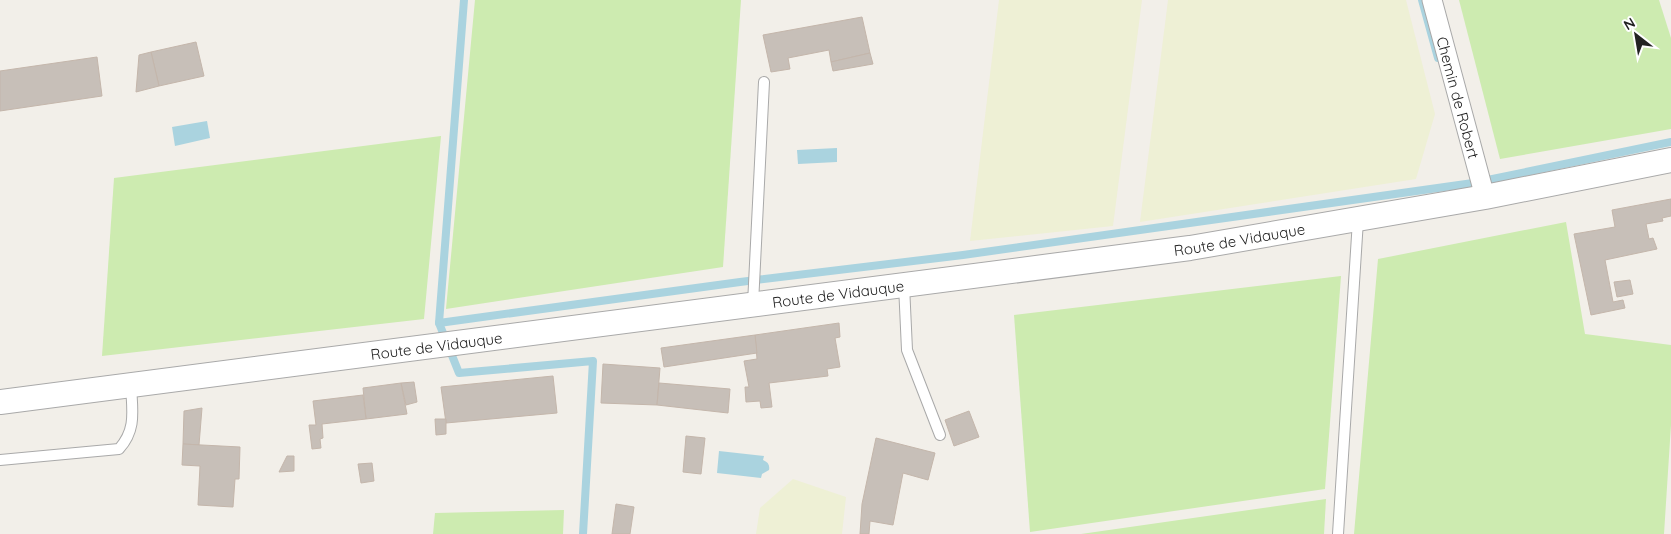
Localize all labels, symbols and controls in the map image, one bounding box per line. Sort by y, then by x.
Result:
north arrow [1611,10,1661,60]
text: N [1620,13,1638,34]
street label: Chemin de Robert [1433,34,1484,161]
street label: Route de Vidauque [1173,219,1306,260]
street label: Route de Vidauque [771,276,905,311]
street label: Route de Vidauque [369,328,503,363]

